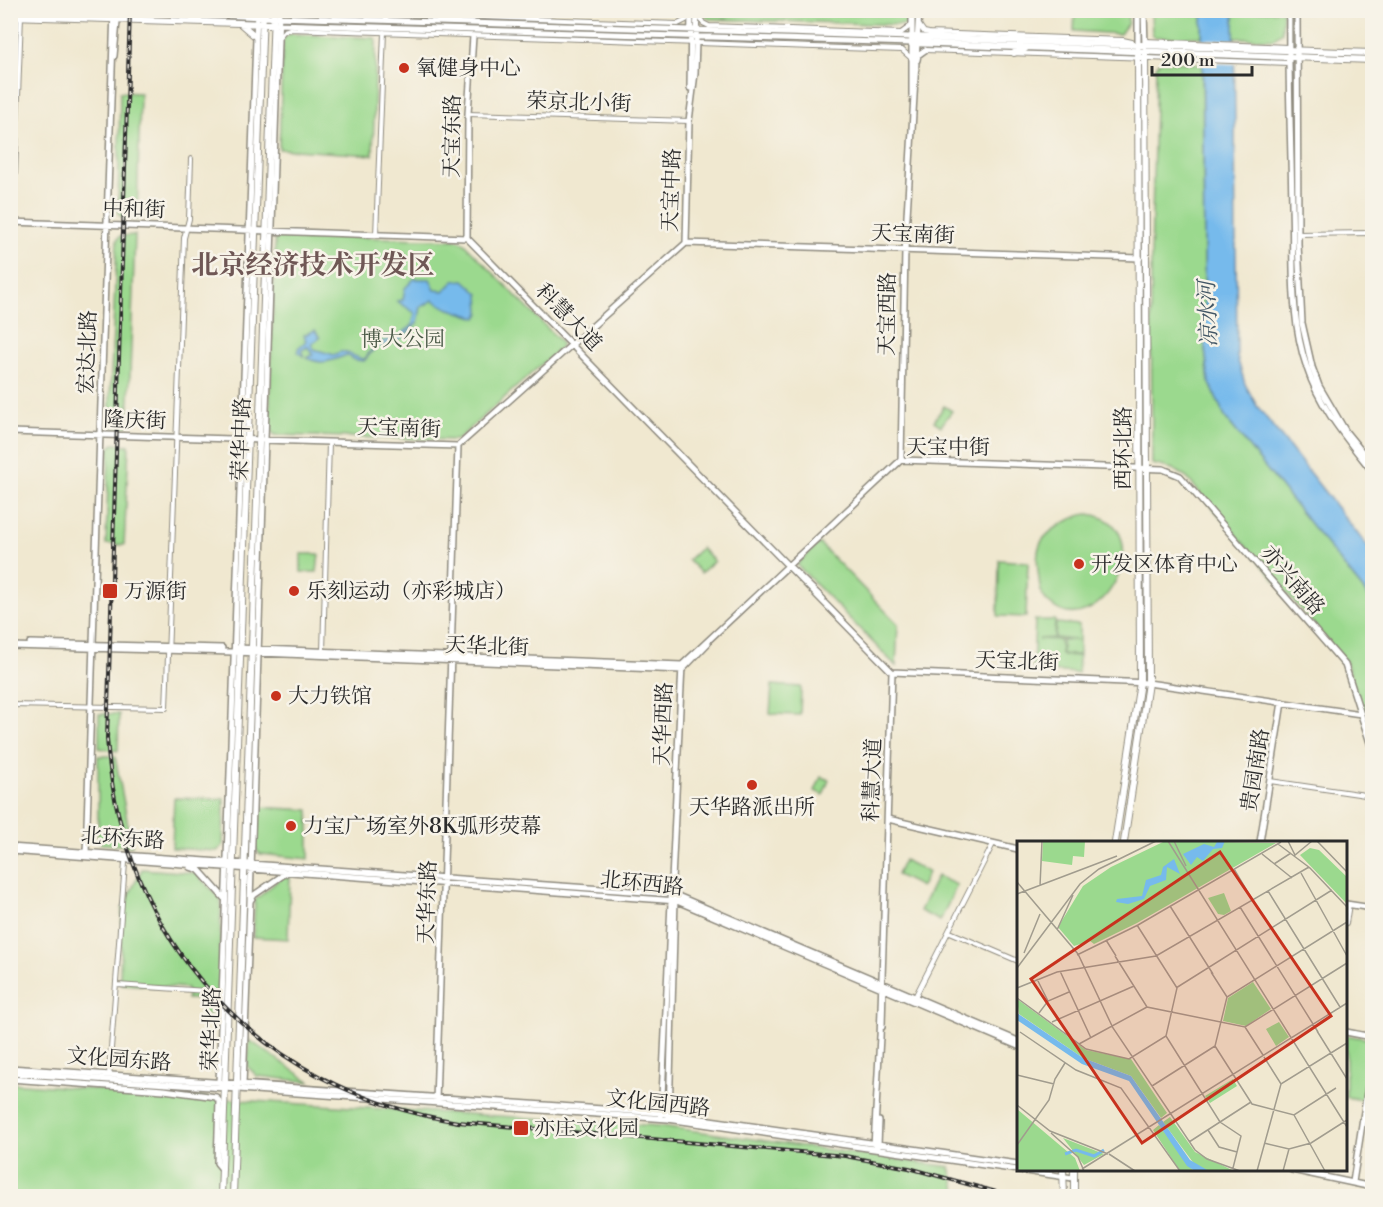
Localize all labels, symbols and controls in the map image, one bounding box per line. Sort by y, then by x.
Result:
scale bar [1152,39,1252,77]
text: 200 m [1161,49,1215,72]
place label: 氧健身中心 [416,56,521,82]
marker: 氧健身中心 [397,61,411,75]
street label: 荣京北小街 [526,88,632,118]
street label: 天宝东路 [439,94,467,178]
street label: 天宝中路 [658,148,686,232]
street label: 中和街 [102,196,166,224]
street label: 天宝南街 [871,221,955,249]
district label: 北京经济技术开发区 [192,249,435,283]
street label: 天宝西路 [874,272,902,356]
water label: 凉水河 [1194,277,1223,347]
street label: 科慧大道 [530,278,607,357]
street label: 宏达北路 [74,310,102,394]
park label: 博大公园 [361,327,445,353]
street label: 荣华中路 [228,397,256,481]
street label: 西环北路 [1111,406,1137,490]
street label: 隆庆街 [103,407,167,435]
street label: 天宝南街 [357,415,441,443]
street label: 天宝中街 [906,435,990,461]
street label: 亦兴南路 [1255,540,1330,621]
place label: 开发区体育中心 [1091,552,1238,578]
marker: 开发区体育中心 [1072,557,1086,571]
place label: 万源街 [124,579,187,605]
place label: 乐刻运动（亦彩城店） [306,579,516,605]
marker: 万源街 [101,582,119,600]
marker: 乐刻运动（亦彩城店） [287,584,301,598]
street label: 天华北街 [445,633,529,661]
street label: 天宝北街 [975,648,1059,676]
street label: 天华西路 [650,682,678,766]
place label: 大力铁馆 [288,684,372,710]
marker: 大力铁馆 [269,689,283,703]
street label: 贵园南路 [1237,727,1275,814]
street label: 科慧大道 [859,738,887,822]
marker: 天华路派出所 [745,778,759,792]
place label: 天华路派出所 [689,795,815,821]
place label: 力宝广场室外8K弧形荧幕 [303,814,541,840]
marker: 力宝广场室外8K弧形荧幕 [284,819,298,833]
street label: 北环东路 [80,823,166,855]
inset map [1017,841,1347,1171]
street label: 天华东路 [414,860,442,944]
street label: 北环西路 [599,867,685,901]
street label: 荣华北路 [198,987,226,1071]
street label: 文化园东路 [66,1043,172,1077]
street label: 文化园西路 [604,1086,711,1122]
place label: 亦庄文化园 [534,1116,639,1142]
marker: 亦庄文化园 [512,1119,530,1137]

